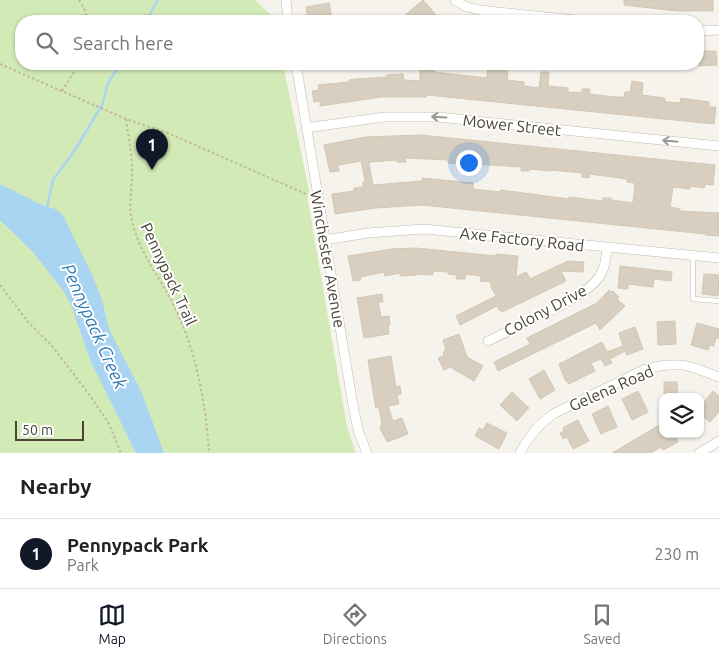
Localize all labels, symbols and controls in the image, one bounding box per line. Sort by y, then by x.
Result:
search box [15,15,704,70]
icon: search [33,29,61,57]
text: Search here [73,32,173,54]
street label: Mower Street [462,111,563,139]
one-way arrow [431,113,447,122]
pin: 1 [136,129,168,170]
one-way arrow [663,136,679,146]
your location [456,150,482,176]
street label: Winchester Avenue [307,189,349,329]
street label: Pennypack Trail [137,220,201,328]
street label: Axe Factory Road [459,224,585,254]
water label: Pennypack Creek [58,260,132,392]
street label: Colony Drive [501,281,589,339]
street label: Gelena Road [566,361,656,415]
map controls [659,393,704,438]
button: layers [659,393,704,438]
scale bar [15,418,84,441]
text: 50 m [22,422,53,438]
text: Nearby [20,474,91,498]
text: Pennypack Park [67,534,208,556]
text: 1 [31,545,41,563]
text: 230 m [654,545,699,563]
text: Park [67,556,99,574]
tab: Map [98,601,126,647]
tab: Directions [323,601,387,647]
tab: Saved [583,601,621,647]

